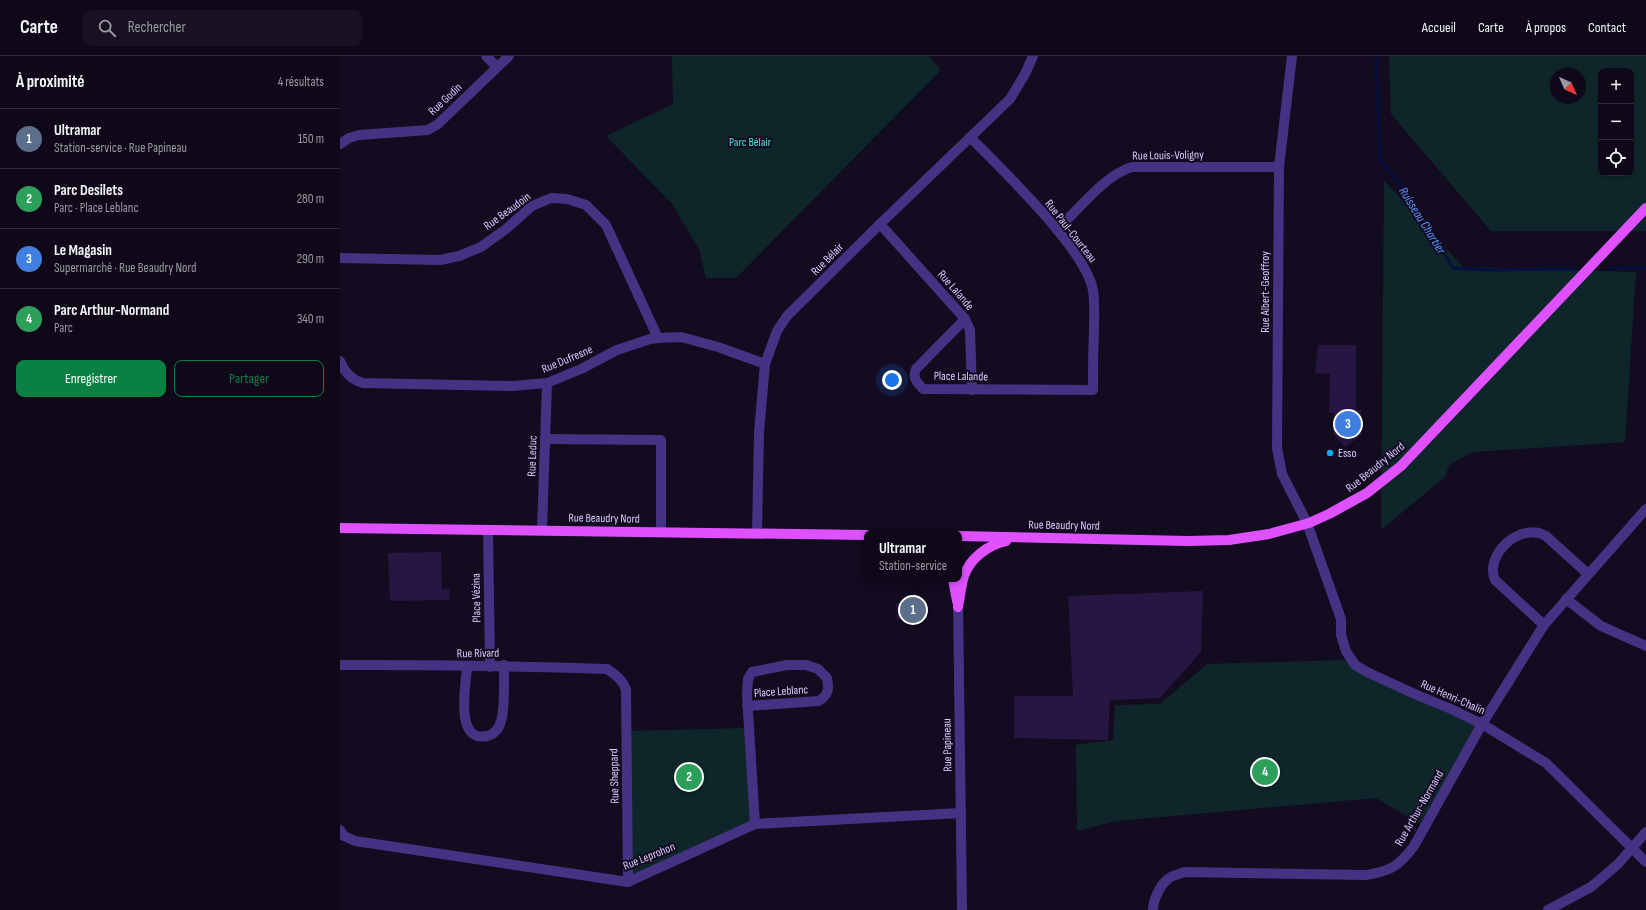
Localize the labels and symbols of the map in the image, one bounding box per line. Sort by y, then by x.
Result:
north arrow [1550,68,1586,104]
street label: Rue Godin [425,80,465,119]
park label: Parc Bélair [729,135,772,150]
street label: Rue Louis-Voligny [1132,147,1204,164]
water label: Ruisseau Chartier [1395,184,1450,258]
street label: Rue Beaudoin [481,189,534,233]
street label: Rue Paul-Courteau [1041,197,1100,266]
street label: Rue Bélair [808,240,847,279]
street label: Rue Albert-Geoffroy [1258,251,1273,333]
street label: Rue Lalande [934,267,977,314]
street label: Rue Dufresne [539,342,595,377]
street label: Place Lalande [934,369,988,384]
your location [882,370,902,390]
pin: 3 [1335,409,1361,439]
street label: Rue Leduc [524,435,541,477]
street label: Rue Beaudry Nord [1343,439,1408,496]
place label: Esso [1338,446,1356,461]
marker: Esso [1325,448,1335,458]
street label: Rue Beaudry Nord [568,510,640,527]
street label: Rue Beaudry Nord [1028,517,1100,534]
street label: Place Vézina [469,573,484,623]
pin: 1 [900,595,926,625]
street label: Rue Rivard [457,646,499,661]
street label: Rue Henri-Chalin [1418,677,1487,718]
street label: Place Leblanc [753,682,809,701]
street label: Rue Papineau [940,718,955,772]
street label: Rue Sheppard [607,748,622,804]
pin: 4 [1252,757,1278,787]
pin: 2 [676,762,702,792]
street label: Rue Arthur-Normand [1392,768,1447,849]
street label: Rue Leprohon [621,839,677,874]

